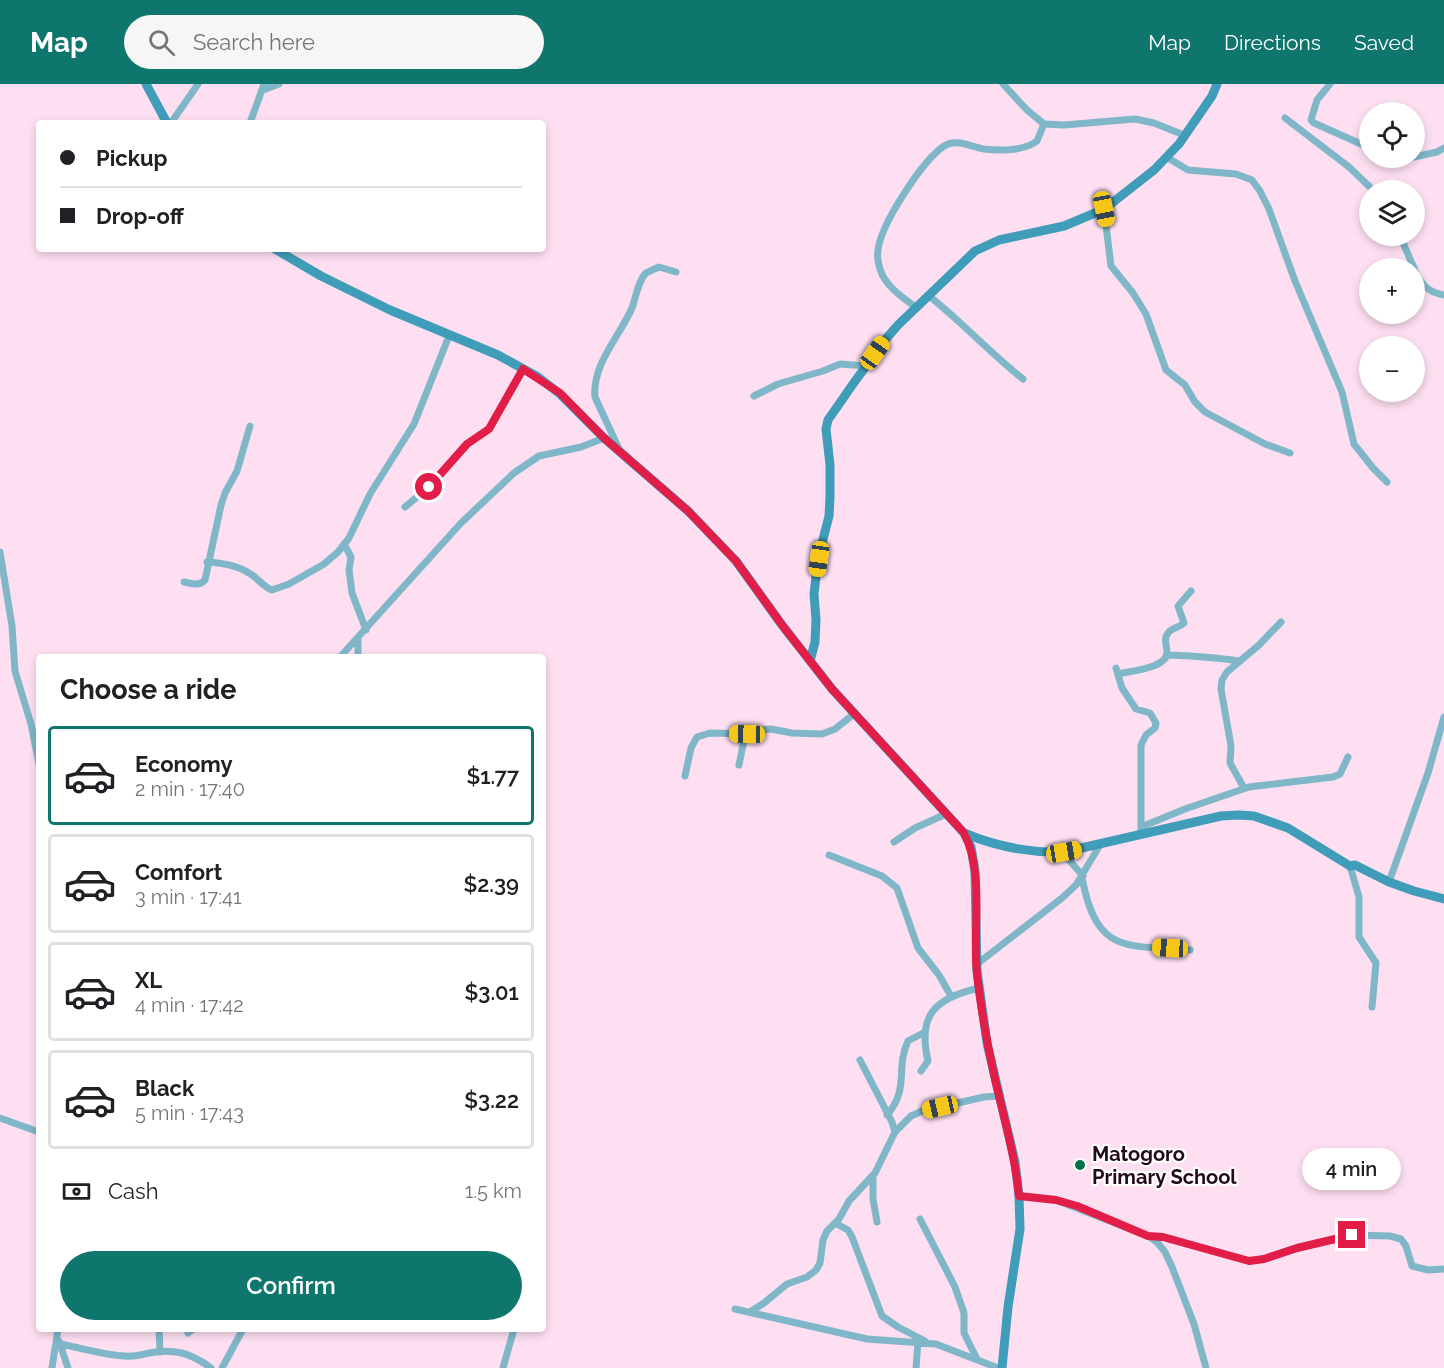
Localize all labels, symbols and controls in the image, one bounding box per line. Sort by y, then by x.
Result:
search box [124,15,544,69]
text: Map [30,26,88,59]
icon: search [145,26,178,59]
text: Search here [193,29,315,55]
text: Map [1148,30,1191,55]
text: Directions [1224,30,1321,55]
text: Saved [1354,30,1414,55]
map controls [1359,102,1425,402]
button: locate [1359,102,1425,168]
text: Pickup [96,145,168,171]
button: layers [1359,180,1425,246]
car [1092,190,1116,228]
text: Drop-off [96,203,184,229]
button: + [1359,258,1425,324]
car [857,333,893,373]
button: − [1359,336,1425,402]
route start [415,473,442,500]
car [808,540,830,578]
text: Choose a ride [60,674,236,705]
car [729,725,765,743]
icon: car [63,749,117,803]
text: Economy [135,751,233,777]
text: $1.77 [466,763,519,789]
text: 2 min · 17:40 [135,777,245,801]
car [1045,840,1083,864]
icon: car [63,857,117,911]
text: Comfort [135,859,222,885]
text: $2.39 [463,871,519,897]
text: 3 min · 17:41 [135,885,242,909]
car [1152,938,1188,958]
icon: car [63,965,117,1019]
text: XL [135,967,162,993]
text: $3.01 [465,979,519,1005]
text: 4 min · 17:42 [135,993,244,1017]
icon: car [63,1073,117,1127]
text: Black [135,1075,194,1101]
text: $3.22 [464,1087,519,1113]
car [920,1094,960,1120]
text: 5 min · 17:43 [135,1101,244,1125]
place label: Matogoro Primary School [1092,1142,1237,1189]
callout: 4 min [1302,1148,1402,1190]
text: 4 min [1326,1157,1377,1181]
marker: Matogoro Primary School [1073,1158,1087,1172]
icon: cash [60,1175,93,1208]
text: Cash [108,1178,159,1204]
text: 1.5 km [465,1179,522,1203]
route end [1338,1221,1365,1248]
button: Confirm [60,1251,522,1320]

